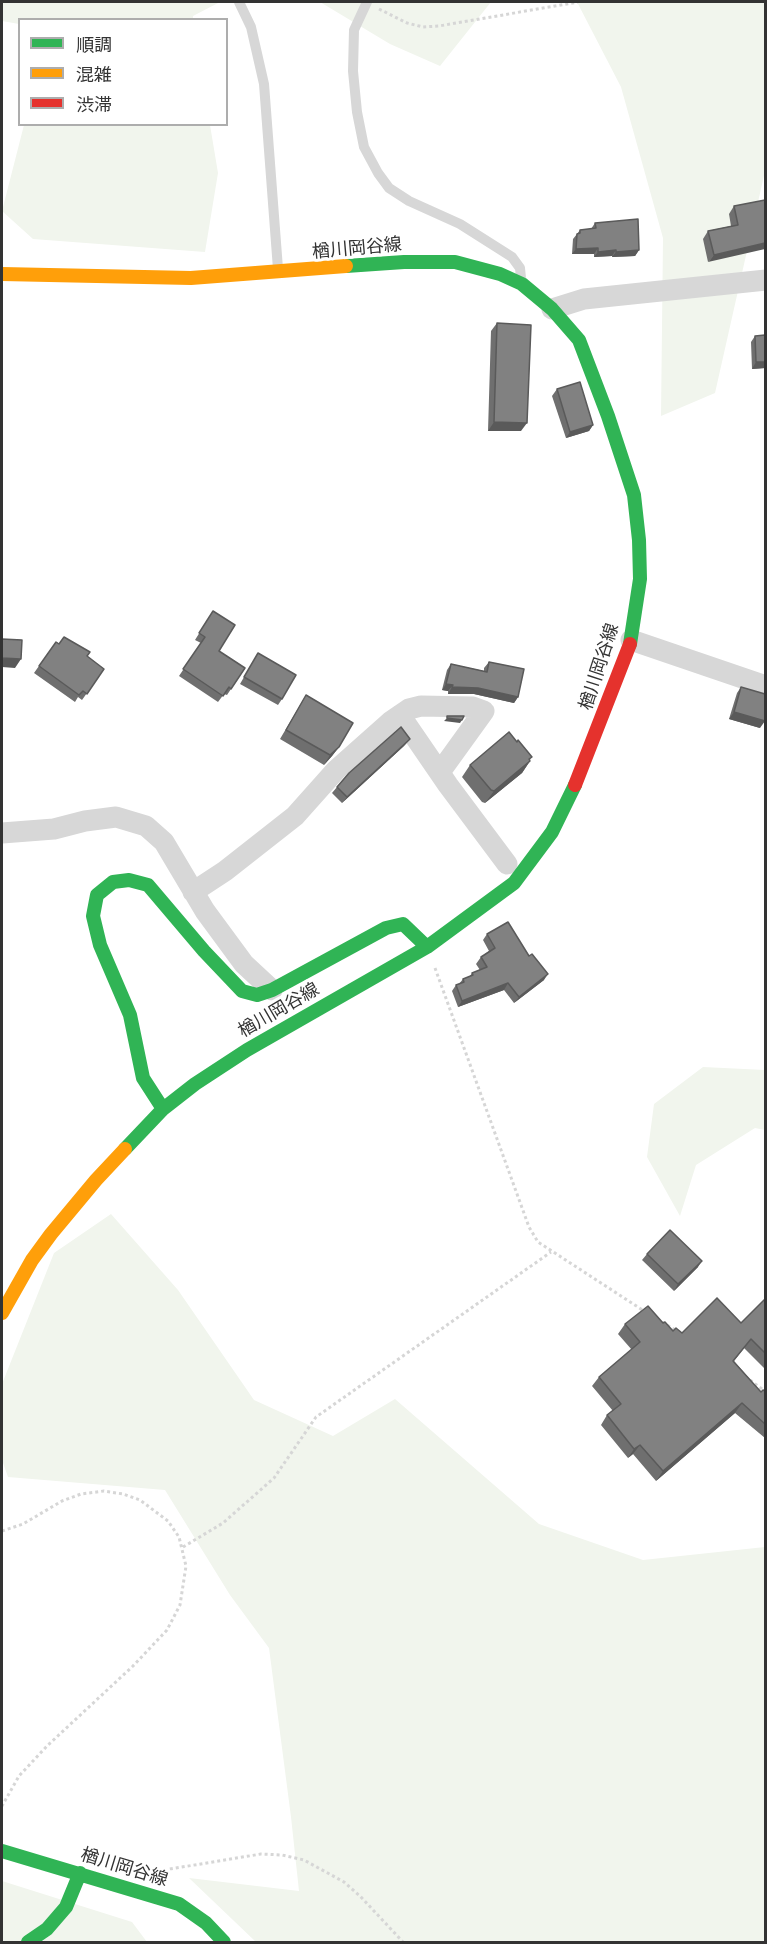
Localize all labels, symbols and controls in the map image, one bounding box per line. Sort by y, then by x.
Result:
legend [18,18,228,126]
text: 順調 [76,34,112,56]
text: 混雑 [76,64,112,86]
text: 渋滞 [76,94,112,116]
street label: 楢川岡谷線 [311,234,403,264]
street label: 楢川岡谷線 [576,621,624,713]
street label: 楢川岡谷線 [235,979,323,1043]
street label: 楢川岡谷線 [78,1845,170,1891]

